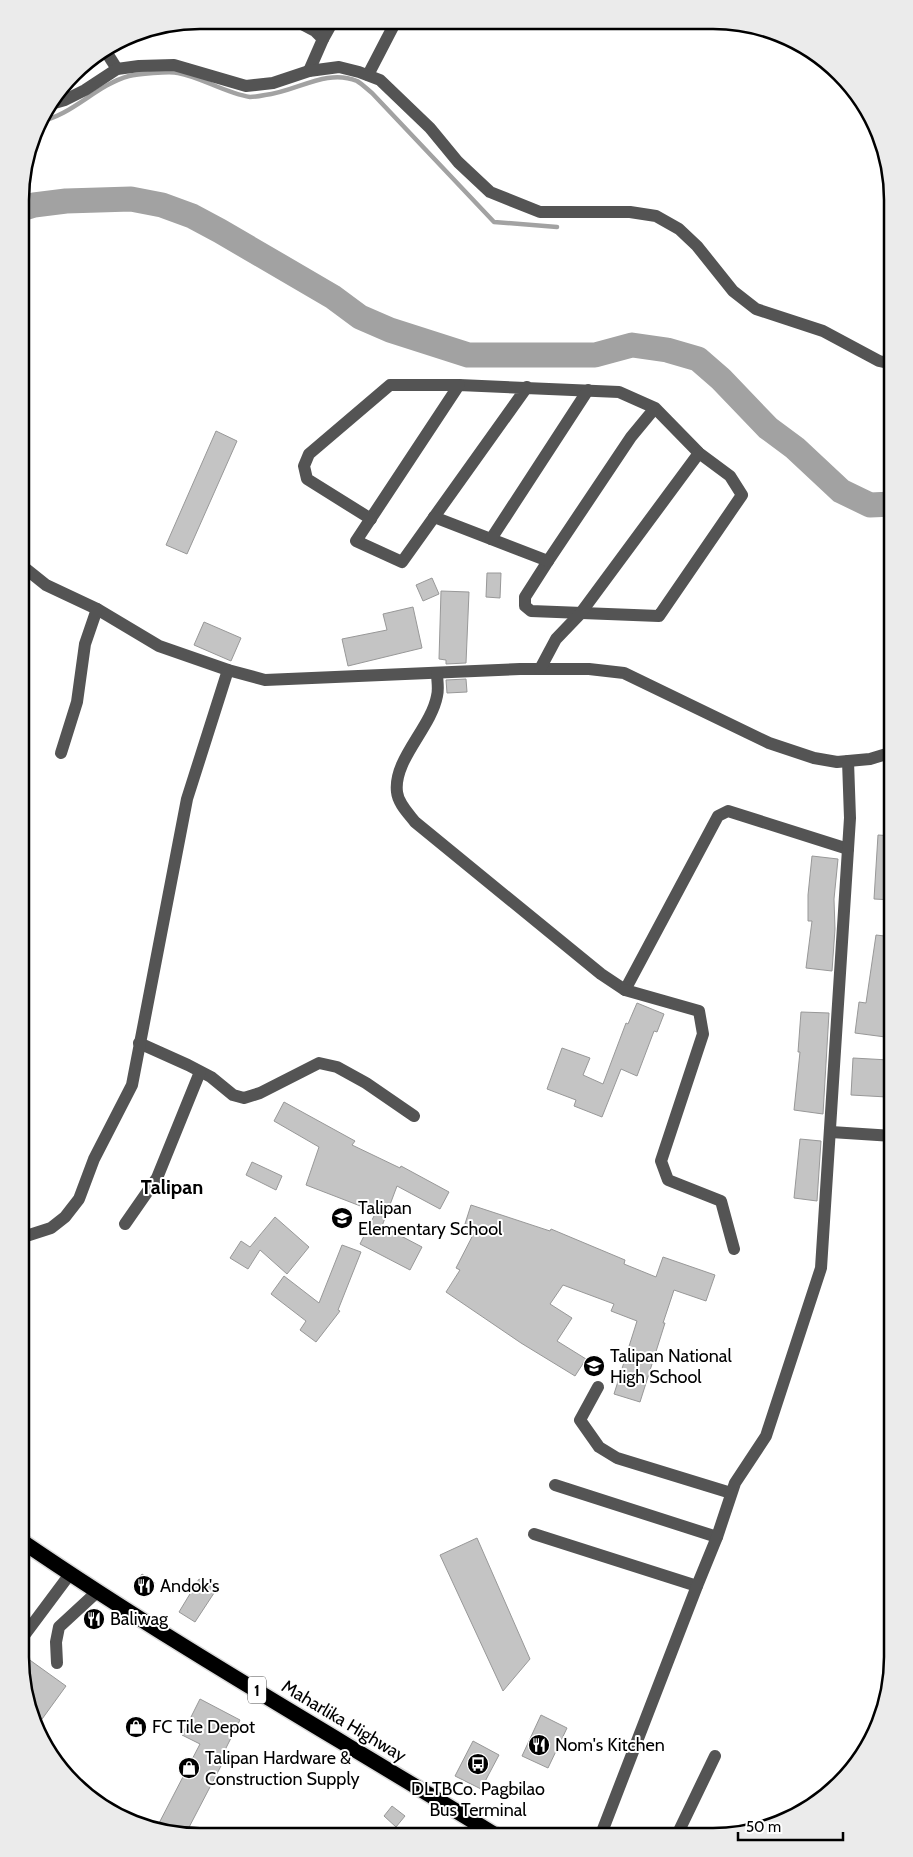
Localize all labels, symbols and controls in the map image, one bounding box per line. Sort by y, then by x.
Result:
district label: Talipan [141,1175,203,1199]
place label: Talipan Elementary School [358,1197,503,1240]
school or university icon: Talipan Elementary School [330,1206,354,1230]
place label: Talipan National High School [610,1345,732,1388]
school or university icon: Talipan National High School [582,1354,606,1378]
restaurant icon: Andok's [132,1574,156,1598]
place label: Andok's [160,1575,219,1597]
restaurant icon: Baliwag [82,1607,106,1631]
place label: Baliwag [110,1608,169,1630]
street label: Maharlika Highway [278,1675,410,1767]
road number: 1 [248,1676,266,1704]
shop icon: FC Tile Depot [124,1715,148,1739]
place label: FC Tile Depot [152,1716,255,1738]
restaurant icon: Nom's Kitchen [527,1733,551,1757]
place label: Nom's Kitchen [555,1734,665,1756]
place label: Talipan Hardware & Construction Supply [205,1747,360,1790]
bus stop icon: DLTBCo. Pagbilao Bus Terminal [466,1752,490,1776]
shop icon: Talipan Hardware & Construction Supply [177,1756,201,1780]
place label: DLTBCo. Pagbilao Bus Terminal [411,1778,545,1821]
scale bar [738,1810,843,1842]
text: 50 m [746,1818,781,1836]

